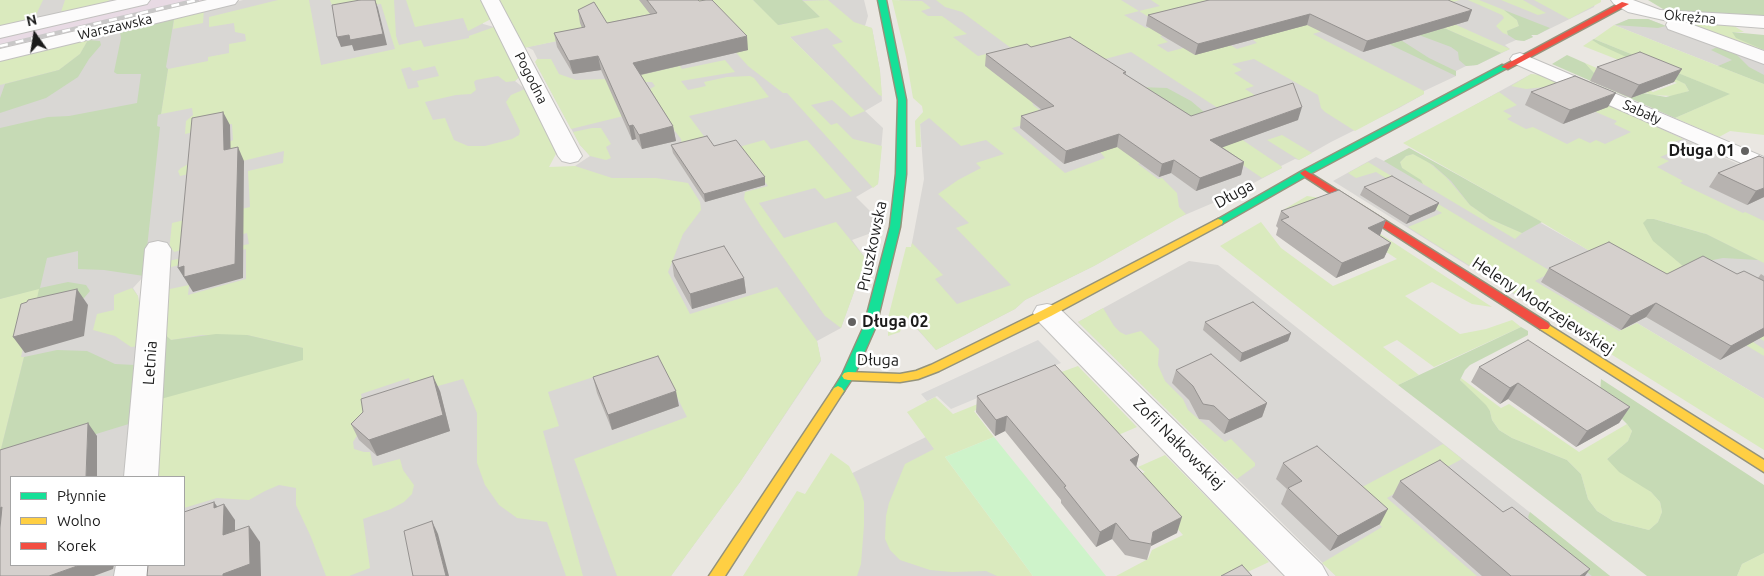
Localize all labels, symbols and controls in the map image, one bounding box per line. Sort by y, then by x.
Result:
street label: Okrężna [1663,6,1717,28]
north arrow [10,10,60,60]
street label: Warszawska [76,10,154,44]
text: N [25,11,39,29]
street label: Pogodna [511,49,551,107]
street label: Sabały [1620,96,1664,128]
place label: Długa 01 [1669,141,1735,161]
marker: Długa 01 [1739,145,1751,157]
street label: Długa [1211,175,1257,213]
street label: Pruszkowska [853,199,891,293]
street label: Heleny Modrzejewskiej [1469,253,1617,359]
place label: Długa 02 [862,312,928,332]
marker: Długa 02 [846,316,858,328]
street label: Letnia [139,340,161,386]
street label: Długa [857,350,899,370]
street label: Zofii Nałkowskiej [1129,394,1229,494]
legend [10,476,185,566]
text: Płynnie [57,487,106,504]
text: Wolno [57,512,101,529]
text: Korek [57,537,96,554]

